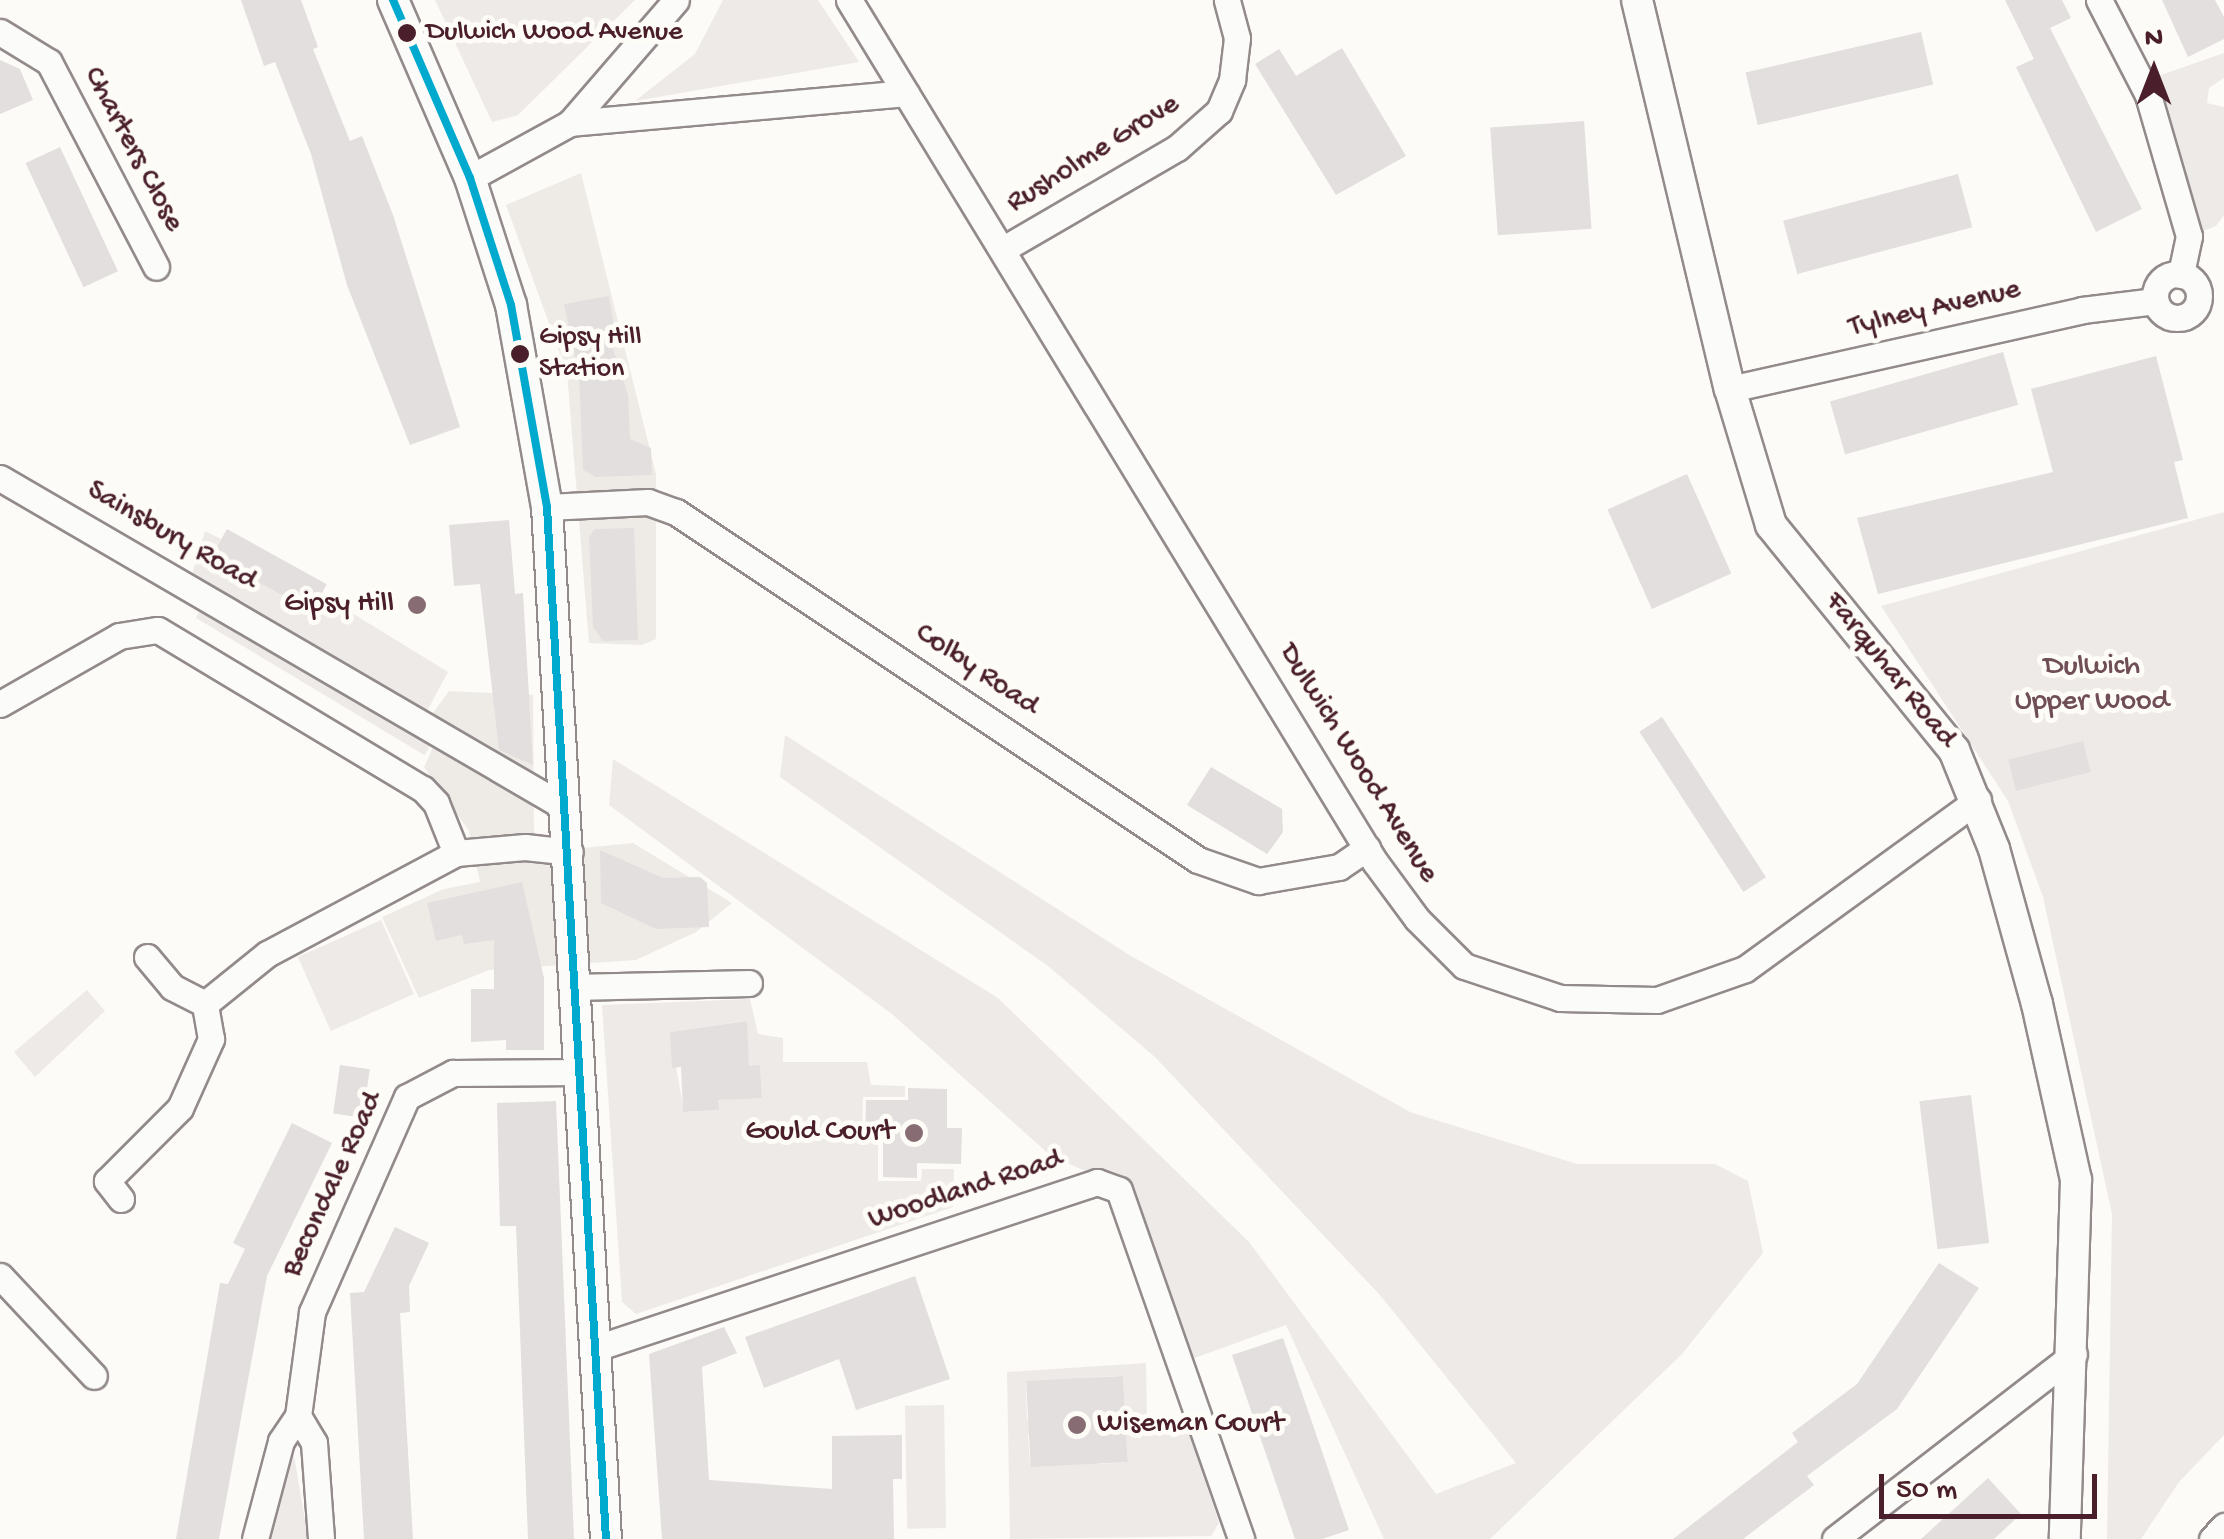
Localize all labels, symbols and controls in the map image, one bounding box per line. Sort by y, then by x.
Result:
place label: Dulwich Wood Avenue [426,16,683,50]
north arrow [2104,20,2204,120]
marker: Dulwich Wood Avenue [397,23,417,43]
text: N [2145,23,2163,56]
street label: Charters Close [74,62,190,238]
street label: Rusholme Grove [1001,88,1187,222]
street label: Tylney Avenue [1846,273,2024,347]
place label: Gipsy Hill Station [539,321,642,387]
marker: Gipsy Hill Station [510,344,530,364]
street label: Sainsbury Road [80,474,262,600]
street label: Farquhar Road [1815,586,1963,756]
place label: Gipsy Hill [284,587,394,623]
marker: Gipsy Hill [404,592,430,618]
street label: Colby Road [907,616,1045,726]
street label: Dulwich Wood Avenue [1269,638,1445,890]
park label: Dulwich Upper Wood [2015,650,2169,720]
street label: Becondale Road [275,1087,393,1283]
place label: Gould Court [745,1115,894,1151]
marker: Gould Court [903,1122,925,1144]
street label: Woodland Road [864,1143,1068,1239]
place label: Wiseman Court [1097,1407,1284,1443]
marker: Wiseman Court [1066,1414,1088,1436]
scale bar [1884,1454,2102,1516]
text: 50 m [1896,1474,1957,1509]

